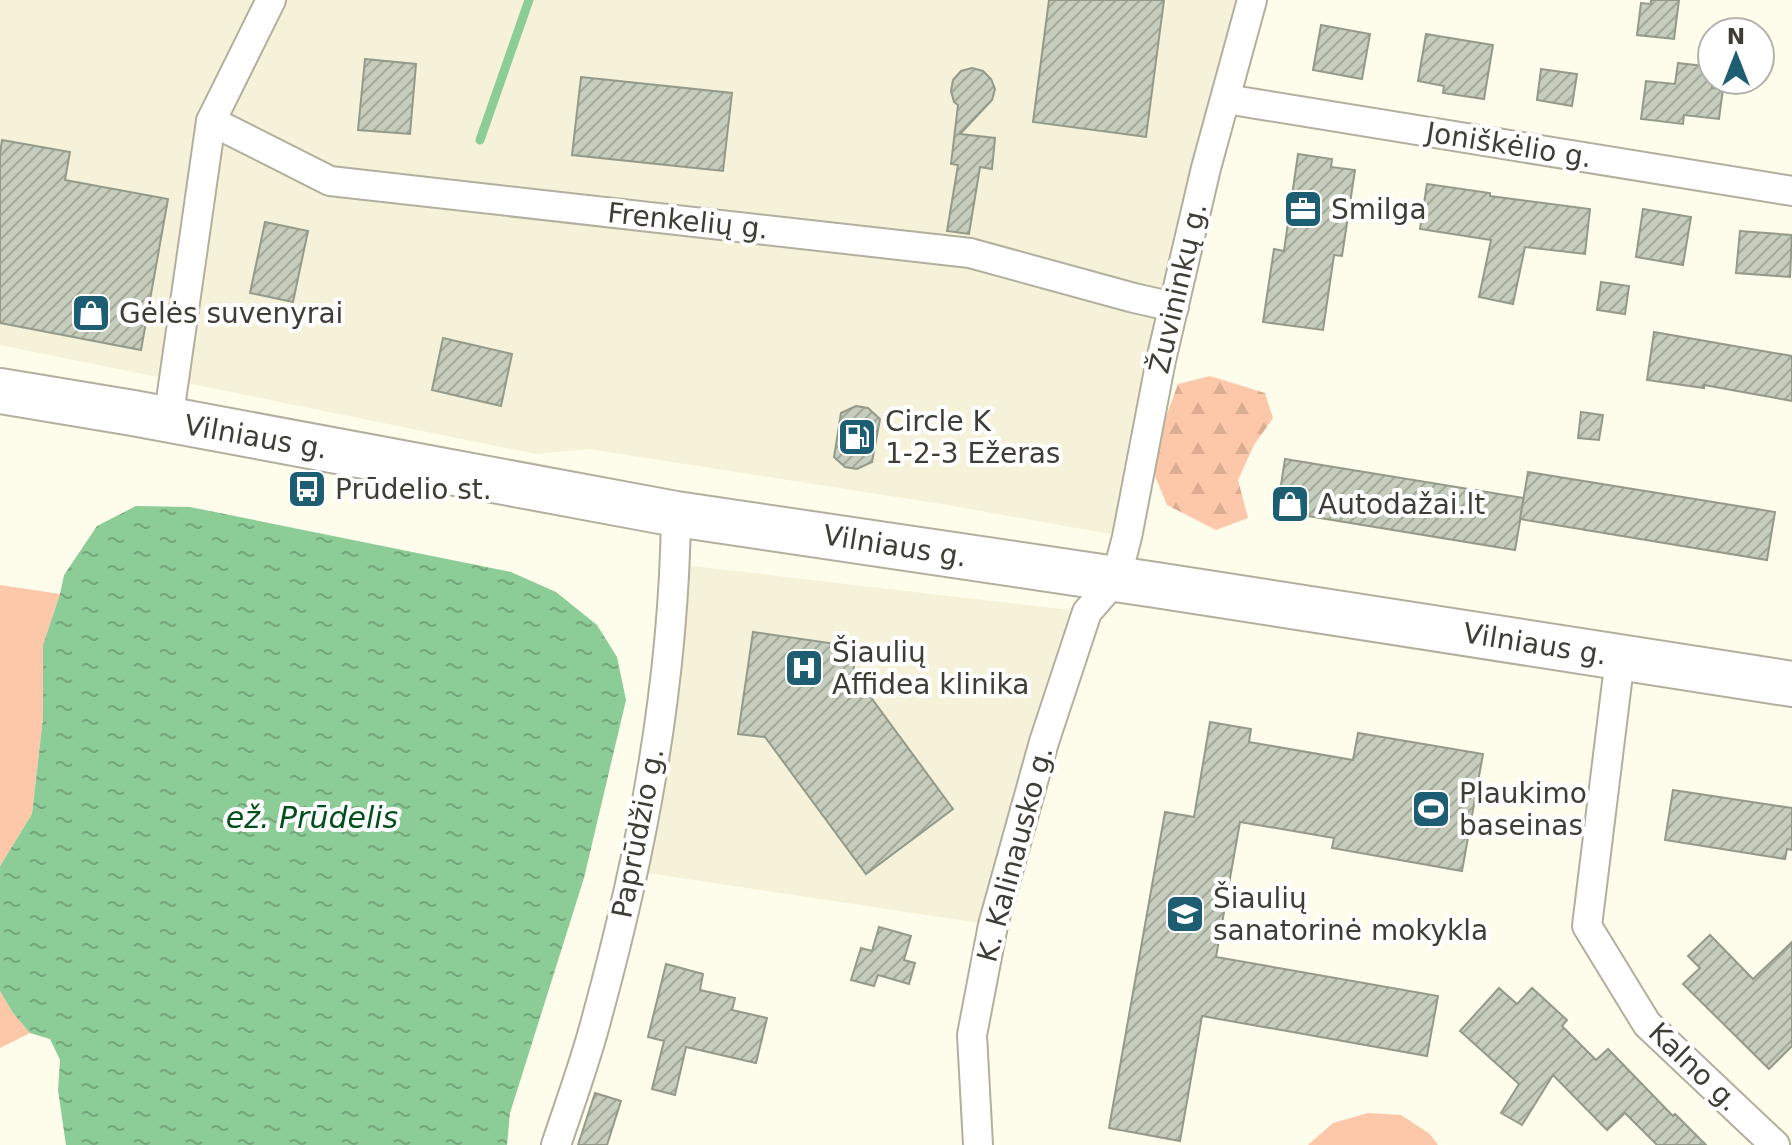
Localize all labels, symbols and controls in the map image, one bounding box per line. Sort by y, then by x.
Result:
north arrow [1696,16,1776,96]
text: N [1727,24,1745,49]
street label: Joniškėlio g. [1422,115,1594,174]
office icon: Smilga [1282,188,1324,230]
place label: Smilga [1331,193,1427,226]
street label: Frenkelių g. [606,196,770,246]
street label: Žuvininkų g. [1141,199,1214,377]
shop icon: Gėlės suvenyrai [70,292,112,334]
place label: Gėlės suvenyrai [119,297,343,330]
place label: Circle K 1-2-3 Ežeras [885,405,1060,470]
street label: Vilniaus g. [182,408,330,466]
fuel station icon: Circle K 1-2-3 Ežeras [836,416,878,458]
bus stop icon: Prūdelio st. [286,468,328,510]
place label: Prūdelio st. [335,473,492,506]
shop icon: Autodažai.lt [1269,483,1311,525]
place label: Autodažai.lt [1318,488,1485,521]
street label: Vilniaus g. [821,518,969,574]
street label: Vilniaus g. [1461,616,1609,672]
place label: Šiaulių Affidea klinika [832,635,1029,701]
hospital icon: Šiaulių Affidea klinika [783,647,825,689]
street label: K. Kalinausko g. [970,743,1060,965]
street label: Paprūdžio g. [605,745,671,921]
place label: Plaukimo baseinas [1459,777,1587,842]
sports icon: Plaukimo baseinas [1410,788,1452,830]
water label: ež. Prūdelis [226,800,398,835]
place label: Šiaulių sanatorinė mokykla [1213,881,1488,947]
school or university icon: Šiaulių sanatorinė mokykla [1164,893,1206,935]
street label: Kalno g. [1642,1016,1746,1118]

